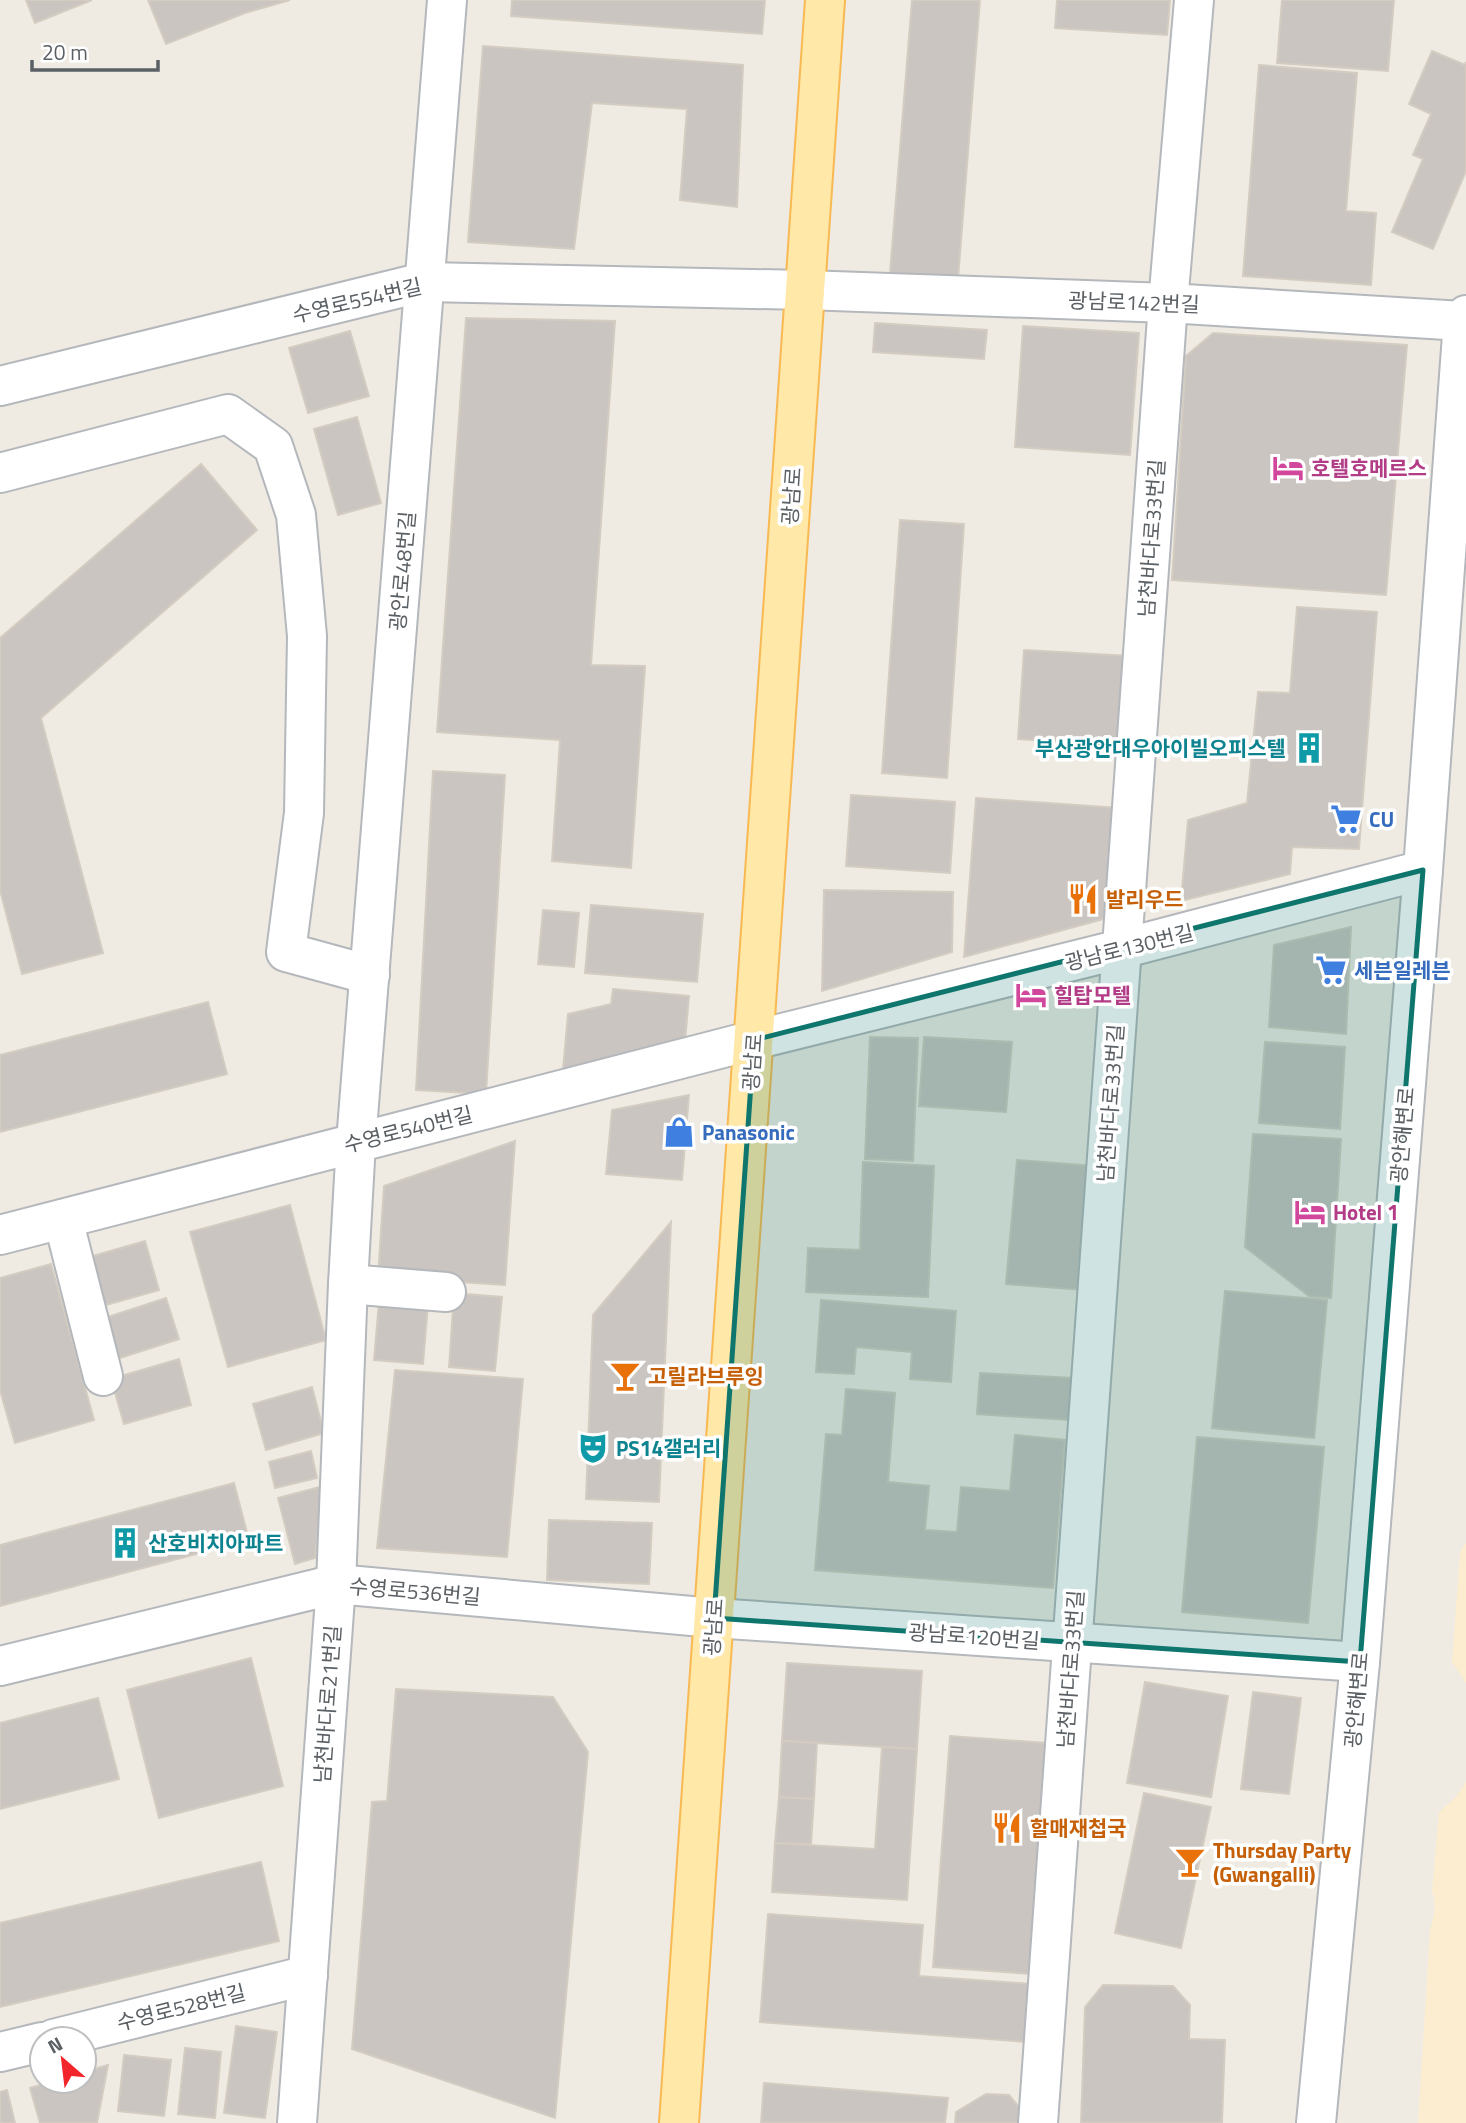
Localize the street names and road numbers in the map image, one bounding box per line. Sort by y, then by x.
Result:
street label: 수영로554번길 [289,270,425,330]
street label: 광남로142번길 [1068,284,1200,320]
street label: 남천바다로33번길 [1130,458,1172,618]
street label: 광남로 [773,466,809,526]
street label: 광안로48번길 [381,510,423,632]
street label: 광남로130번길 [1061,916,1197,978]
street label: 남천바다로33번길 [1089,1023,1131,1183]
street label: 광남로 [734,1032,770,1092]
street label: 광안해변로 [1382,1085,1422,1185]
street label: 수영로540번길 [340,1098,476,1160]
street label: 수영로536번길 [348,1569,482,1613]
street label: 남천바다로33번길 [1049,1589,1091,1749]
street label: 광남로 [695,1597,731,1657]
street label: 광남로120번길 [907,1615,1041,1657]
street label: 남천바다로21번길 [306,1624,348,1784]
street label: 광안해변로 [1336,1650,1376,1750]
street label: 수영로528번길 [113,1976,249,2038]

